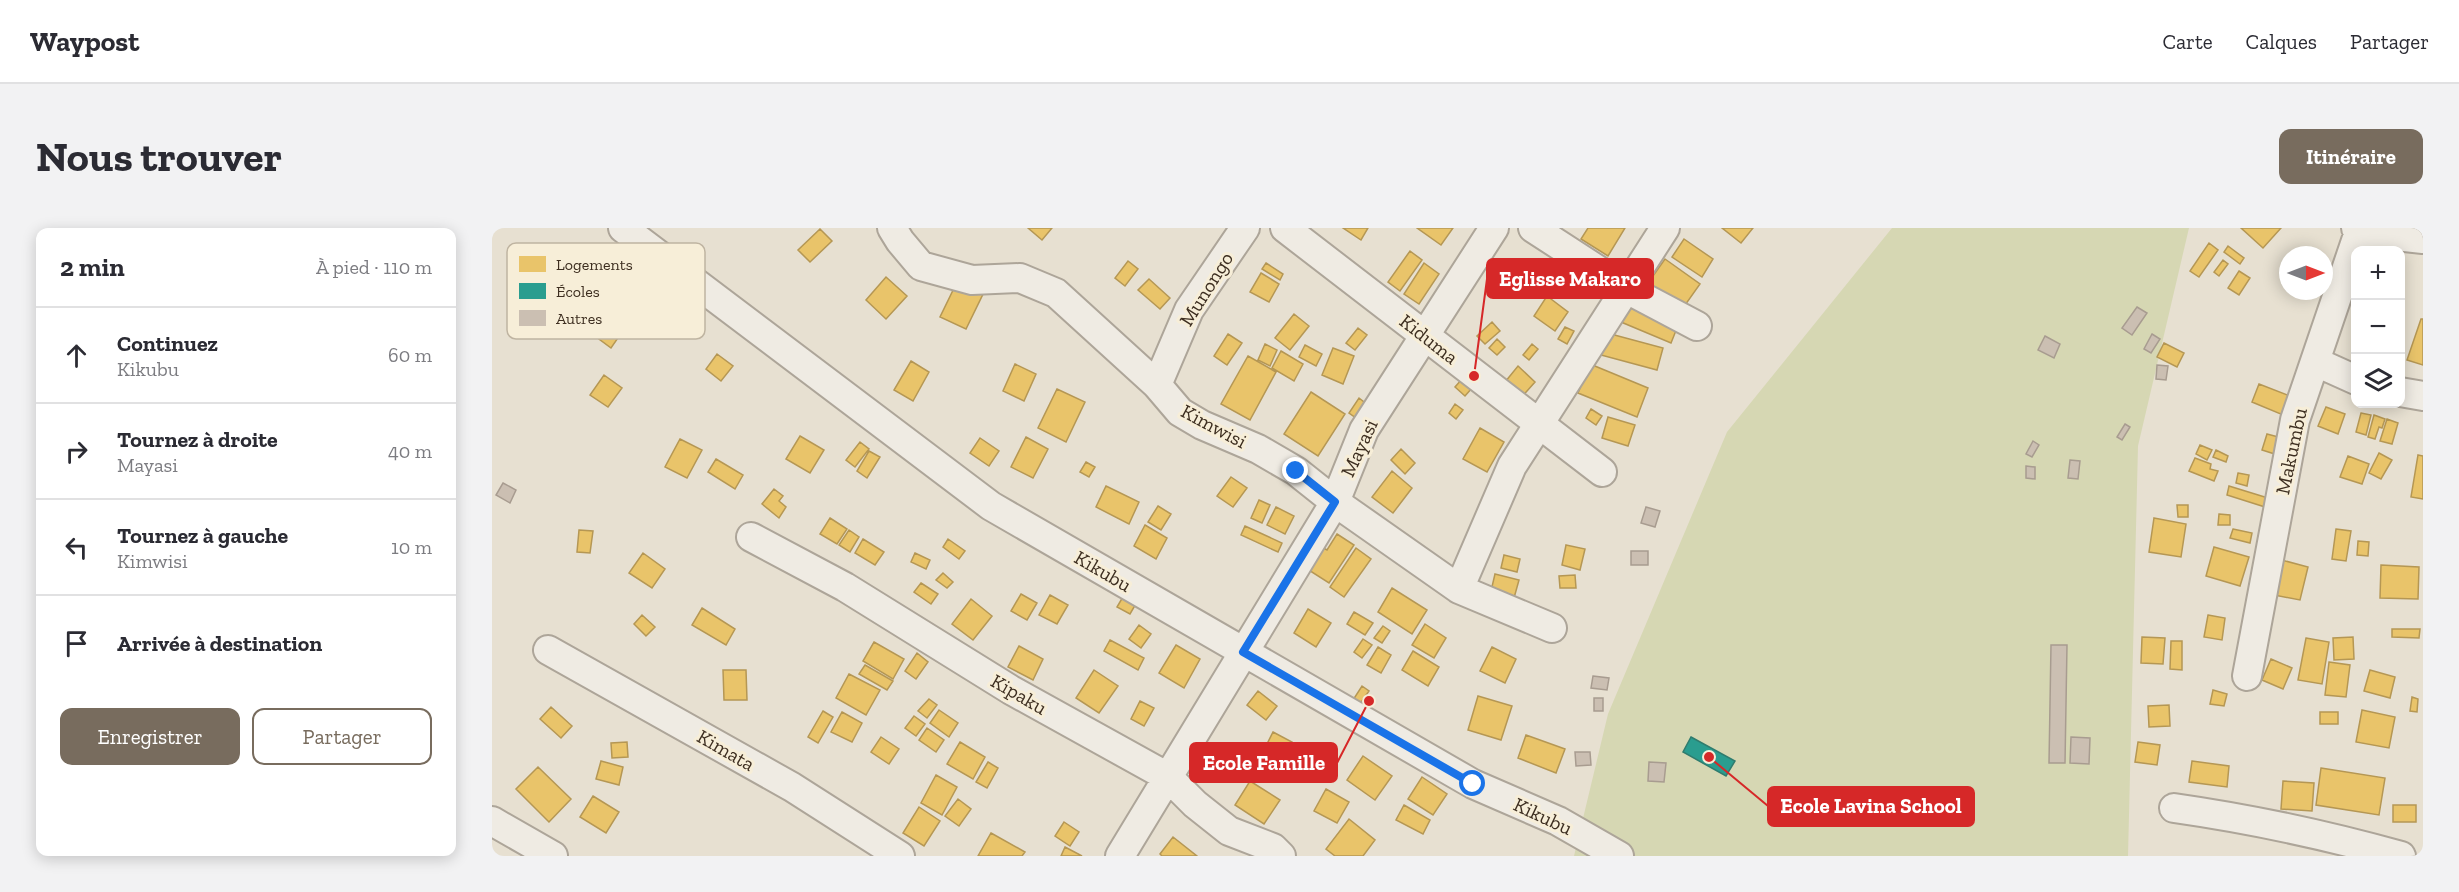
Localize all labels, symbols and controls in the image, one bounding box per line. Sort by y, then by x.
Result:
text: Waypost [30,25,139,58]
text: Carte [2162,29,2213,54]
text: Calques [2246,29,2317,54]
text: Partager [2350,29,2429,54]
button: Itinéraire [2279,129,2423,184]
text: Nous trouver [36,131,282,182]
legend [507,243,705,339]
north arrow [2279,246,2333,300]
map controls [2351,246,2405,408]
button: + [2351,246,2405,300]
street label: Munongo [1174,247,1238,331]
text: 2 min [60,251,125,283]
text: À pied · 110 m [316,255,432,279]
text: Logements [556,255,633,274]
callout: Eglisse Makaro [1487,259,1653,298]
text: Eglisse Makaro [1499,266,1641,291]
text: Écoles [556,282,600,301]
button: − [2351,300,2405,354]
text: Autres [556,309,602,328]
street label: Kiduma [1395,309,1463,369]
text: Continuez [117,330,218,357]
icon: ahead [60,339,93,372]
text: 60 m [388,343,432,367]
button: layers [2351,354,2405,408]
text: Kikubu [117,357,179,381]
street label: Kimwisi [1177,399,1251,453]
street label: Makumbu [2270,406,2312,496]
street label: Mayasi [1335,415,1383,481]
text: Tournez à droite [117,426,278,453]
icon: right [60,435,93,468]
text: 40 m [388,439,432,463]
text: Mayasi [117,453,178,477]
route end [1282,457,1308,483]
text: Tournez à gauche [117,522,288,549]
icon: left [60,531,93,564]
text: 10 m [391,535,432,559]
street label: Kikubu [1070,545,1136,597]
text: Kimwisi [117,549,188,573]
icon: arrive [60,627,93,660]
text: Arrivée à destination [117,630,322,657]
street label: Kipaku [987,668,1051,720]
button: Enregistrer [60,708,240,765]
button: Partager [252,708,432,765]
street label: Kimata [693,724,759,776]
callout: Ecole Famille [1190,743,1337,782]
text: Ecole Famille [1203,750,1325,775]
route start [1459,770,1485,796]
callout: Ecole Lavina School [1768,787,1974,826]
street label: Kikubu [1510,792,1576,840]
text: Ecole Lavina School [1780,793,1962,818]

